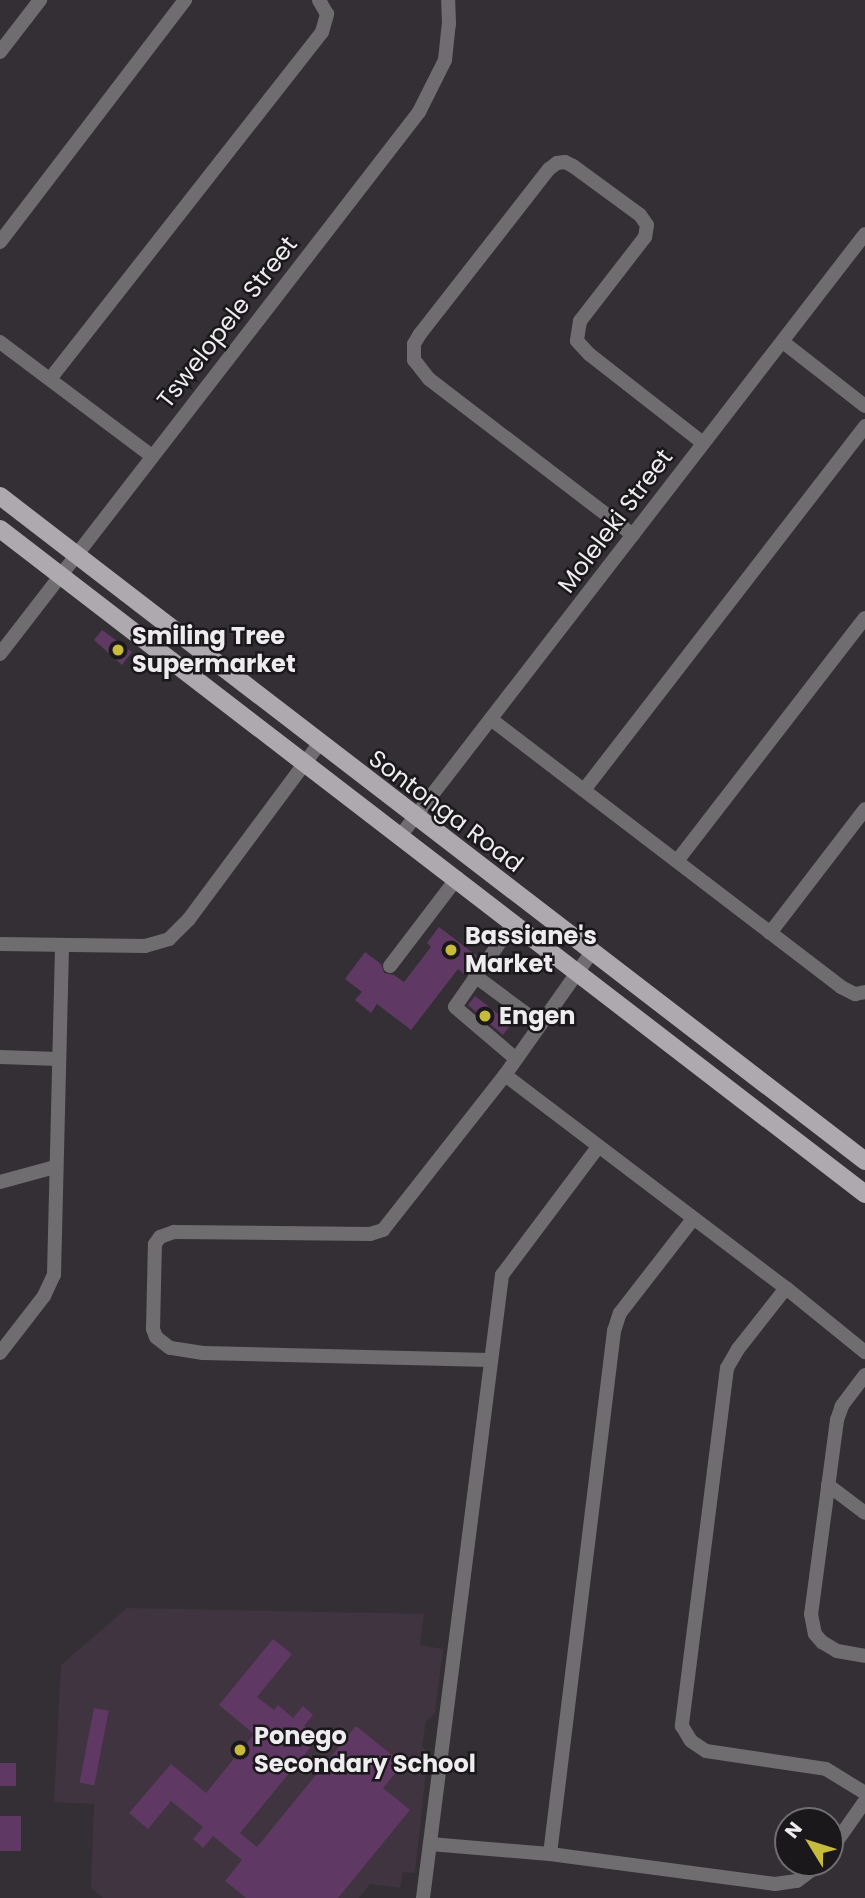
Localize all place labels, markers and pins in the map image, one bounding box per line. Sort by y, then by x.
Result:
place label: Smiling Tree Supermarket [132,622,296,678]
marker: Smiling Tree Supermarket [110,642,126,658]
place label: Bassiane's Market [465,922,597,978]
marker: Bassiane's Market [443,942,459,958]
place label: Engen [499,1002,575,1030]
marker: Engen [477,1008,493,1024]
place label: Ponego Secondary School [254,1722,476,1778]
marker: Ponego Secondary School [232,1742,248,1758]

